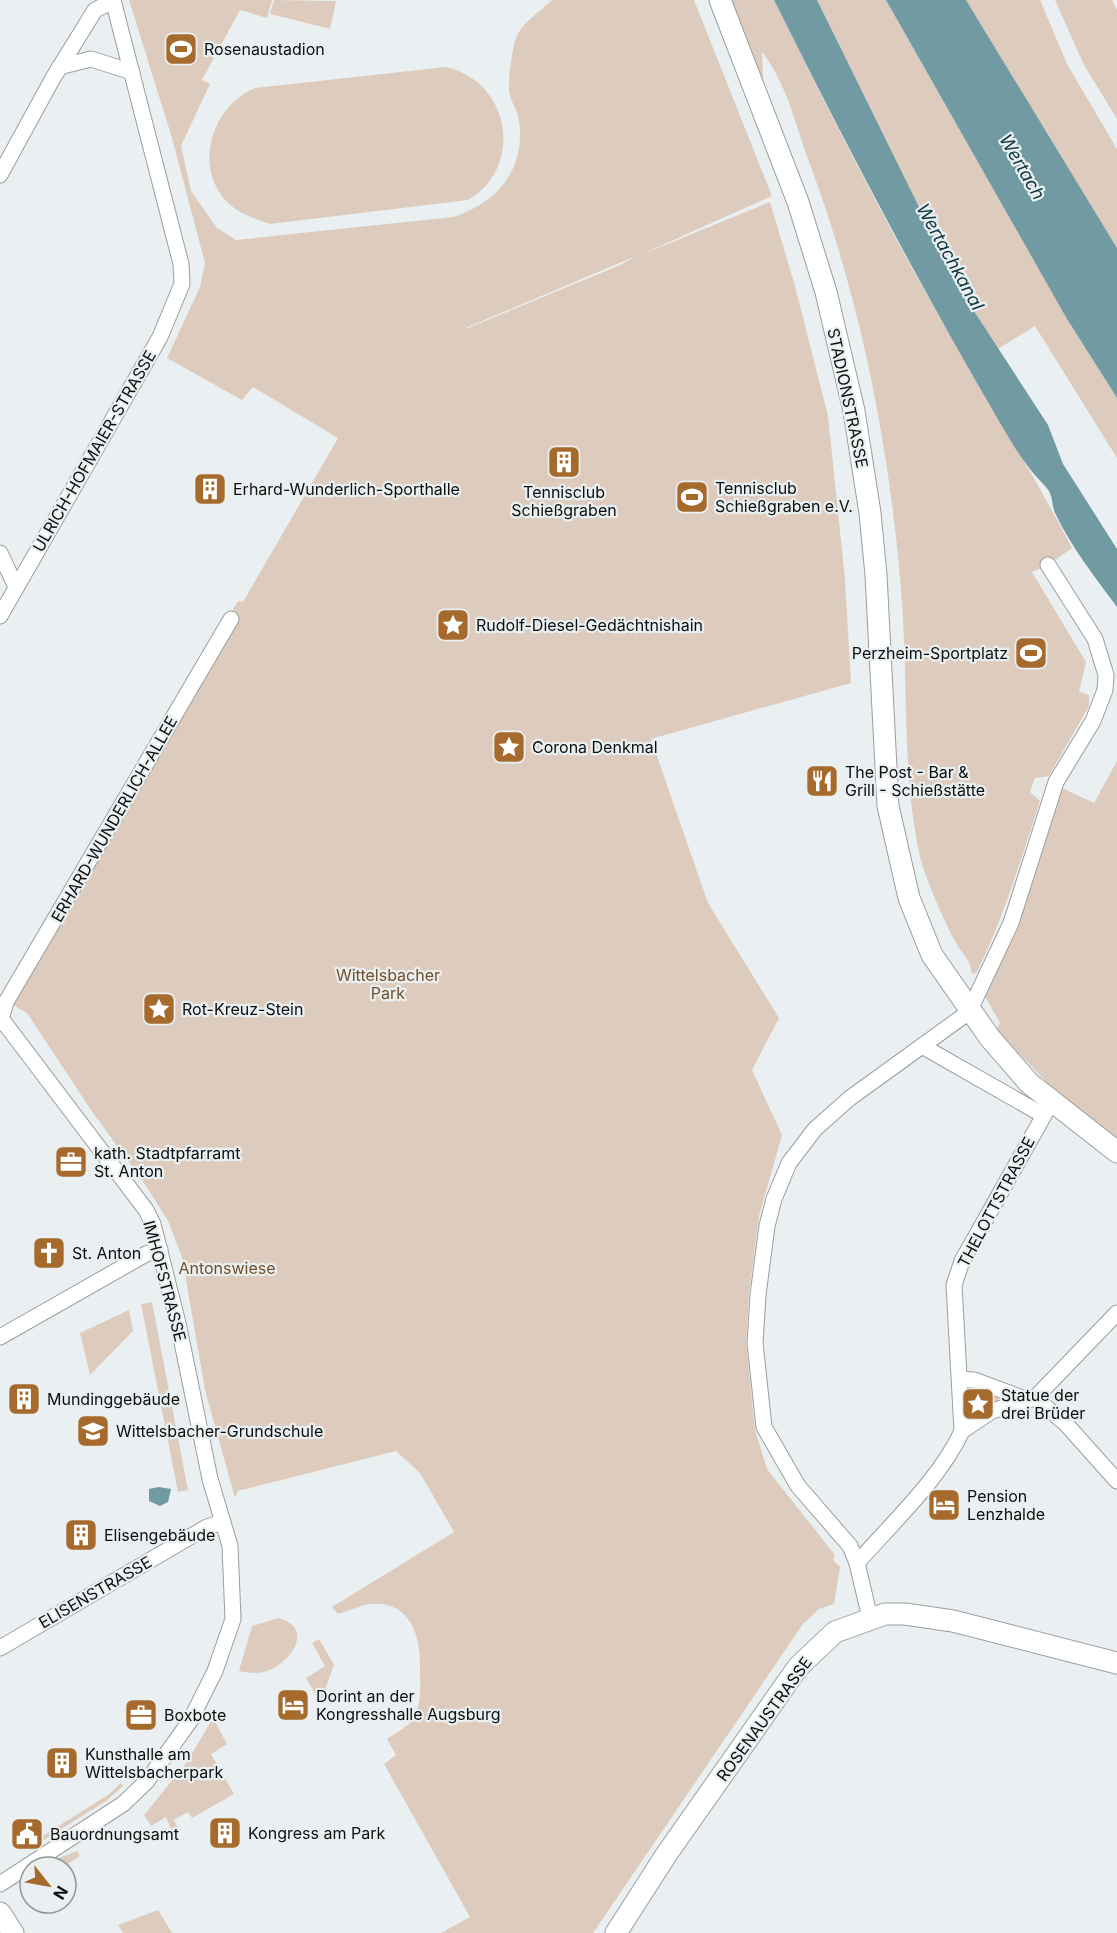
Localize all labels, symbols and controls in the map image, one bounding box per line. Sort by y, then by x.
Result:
sports icon: Rosenaustadion [163,31,199,67]
place label: Rosenaustadion [204,39,325,59]
water label: Wertach [995,130,1050,203]
water label: Wertachkanal [913,200,989,314]
street label: STADIONSTRASSE [823,326,873,470]
street label: ULRICH-HOFMAIER-STRASSE [28,347,160,555]
building icon: Tennisclub Schießgraben [546,444,582,480]
building icon: Erhard-Wunderlich-Sporthalle [192,471,228,507]
place label: Tennisclub Schießgraben e.V. [715,478,853,516]
place label: Erhard-Wunderlich-Sporthalle [233,479,460,499]
sports icon: Tennisclub Schießgraben e.V. [674,479,710,515]
place label: Tennisclub Schießgraben [511,482,617,520]
place icon: Rudolf-Diesel-Gedächtnishain [435,607,471,643]
place label: Rudolf-Diesel-Gedächtnishain [476,615,703,635]
sports icon: Perzheim-Sportplatz [1013,635,1049,671]
place label: Perzheim-Sportplatz [852,643,1008,663]
street label: ERHARD-WUNDERLICH-ALLEE [47,712,181,926]
place icon: Corona Denkmal [491,729,527,765]
place label: Corona Denkmal [532,737,658,757]
place label: The Post - Bar & Grill - Schießstätte [845,762,985,800]
restaurant icon: The Post - Bar & Grill - Schießstätte [804,763,840,799]
park label: Wittelsbacher Park [336,965,440,1003]
place icon: Rot-Kreuz-Stein [141,991,177,1027]
place label: Rot-Kreuz-Stein [182,999,303,1019]
street label: THELOTTSTRASSE [953,1133,1039,1271]
place label: kath. Stadtpfarramt St. Anton [94,1143,240,1181]
office icon: kath. Stadtpfarramt St. Anton [53,1144,89,1180]
street label: IMHOFSTRASSE [139,1218,191,1344]
church icon: St. Anton [31,1235,67,1271]
place label: St. Anton [72,1243,141,1263]
park label: Antonswiese [178,1258,276,1278]
building icon: Mundinggebäude [6,1381,42,1417]
place label: Statue der drei Brüder [1001,1385,1085,1423]
place icon: Statue der drei Brüder [960,1386,996,1422]
place label: Mundinggebäude [47,1389,180,1409]
school or university icon: Wittelsbacher-Grundschule [75,1413,111,1449]
place label: Wittelsbacher-Grundschule [116,1421,323,1441]
place label: Pension Lenzhalde [967,1486,1045,1524]
hotel icon: Pension Lenzhalde [926,1487,962,1523]
building icon: Elisengebäude [63,1517,99,1553]
place label: Elisengebäude [104,1525,215,1545]
street label: ELISENSTRASSE [35,1552,155,1632]
street label: ROSENAUSTRASSE [712,1653,816,1785]
place label: Dorint an der Kongresshalle Augsburg [316,1686,501,1724]
hotel icon: Dorint an der Kongresshalle Augsburg [275,1687,311,1723]
office icon: Boxbote [123,1697,159,1733]
place label: Boxbote [164,1705,226,1725]
place label: Kunsthalle am Wittelsbacherpark [85,1744,224,1782]
building icon: Kunsthalle am Wittelsbacherpark [44,1745,80,1781]
building icon: Kongress am Park [207,1815,243,1851]
public building icon: Bauordnungsamt [9,1816,45,1852]
place label: Kongress am Park [248,1823,385,1843]
place label: Bauordnungsamt [50,1824,179,1844]
north arrow [18,1855,78,1915]
text: N [49,1882,73,1903]

